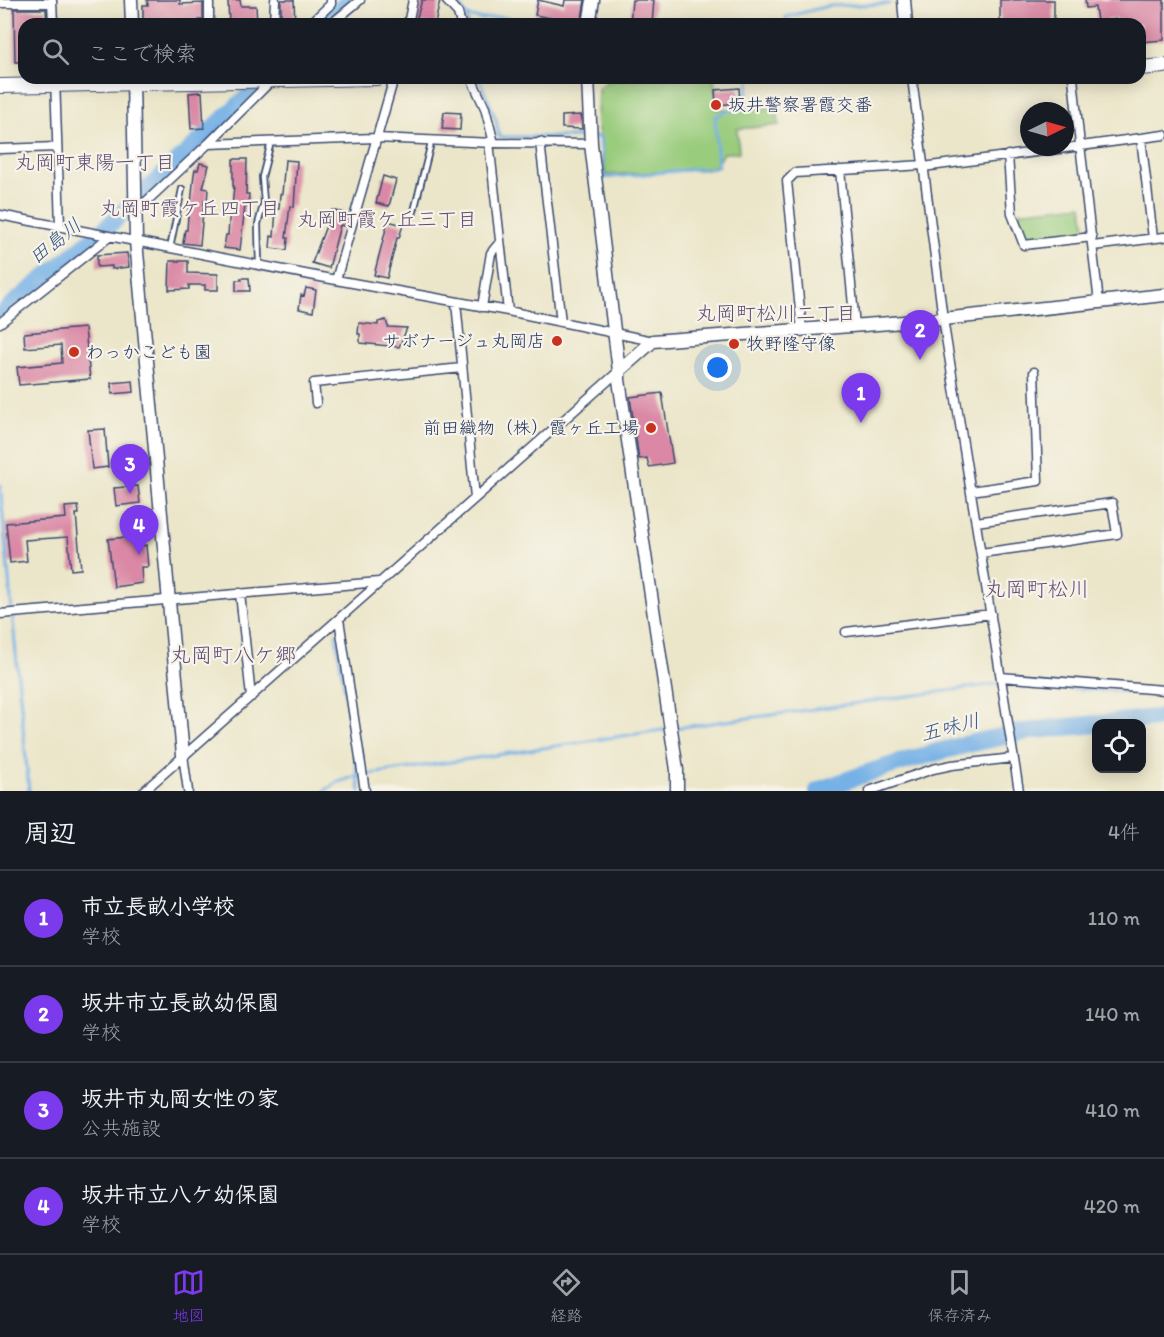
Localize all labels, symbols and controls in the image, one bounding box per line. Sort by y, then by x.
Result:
search box [18,18,1146,84]
icon: search [39,35,72,68]
text: ここで検索 [87,40,197,67]
place label: 坂井警察署霞交番 [728,94,872,116]
marker: 坂井警察署霞交番 [709,98,723,112]
north arrow [1020,102,1074,156]
district label: 丸岡町東陽一丁目 [15,150,175,174]
district label: 丸岡町霞ケ丘四丁目 [100,196,280,220]
district label: 丸岡町霞ケ丘三丁目 [297,207,477,231]
water label: 田島川 [24,213,86,269]
district label: 丸岡町松川二丁目 [696,301,856,325]
pin: 2 [900,310,940,360]
place label: サボナージュ丸岡店 [383,330,545,352]
place label: 牧野隆守像 [746,333,836,355]
marker: サボナージュ丸岡店 [550,334,564,348]
marker: 牧野隆守像 [727,337,741,351]
place label: わっかこども園 [86,341,212,363]
marker: わっかこども園 [67,345,81,359]
your location [703,353,732,382]
pin: 1 [842,374,880,423]
place label: 前田織物（株）霞ヶ丘工場 [423,417,639,439]
marker: 前田織物（株）霞ヶ丘工場 [644,421,658,435]
pin: 3 [110,444,150,494]
pin: 4 [120,506,158,555]
district label: 丸岡町松川 [985,576,1090,601]
district label: 丸岡町八ケ郷 [170,642,296,667]
water label: 五味川 [918,708,982,746]
map controls [1092,719,1146,773]
button: locate [1092,719,1146,773]
text: 周辺 [24,817,76,849]
text: 4件 [1108,820,1140,844]
text: 市立長畝小学校 [81,893,235,920]
text: 1 [39,906,48,930]
text: 110 m [1088,906,1140,930]
text: 学校 [81,924,121,948]
text: 坂井市立長畝幼保園 [81,989,279,1016]
text: 2 [38,1002,49,1026]
text: 140 m [1085,1002,1140,1026]
text: 学校 [81,1020,121,1044]
text: 坂井市丸岡女性の家 [81,1085,279,1112]
text: 3 [38,1098,49,1122]
text: 410 m [1085,1098,1140,1122]
text: 公共施設 [81,1116,161,1140]
text: 坂井市立八ケ幼保園 [81,1181,279,1208]
text: 4 [37,1194,50,1218]
text: 420 m [1084,1194,1140,1218]
text: 学校 [81,1212,121,1236]
tab: 地図 [172,1266,205,1326]
tab: 経路 [550,1266,583,1326]
tab: 保存済み [928,1266,992,1326]

